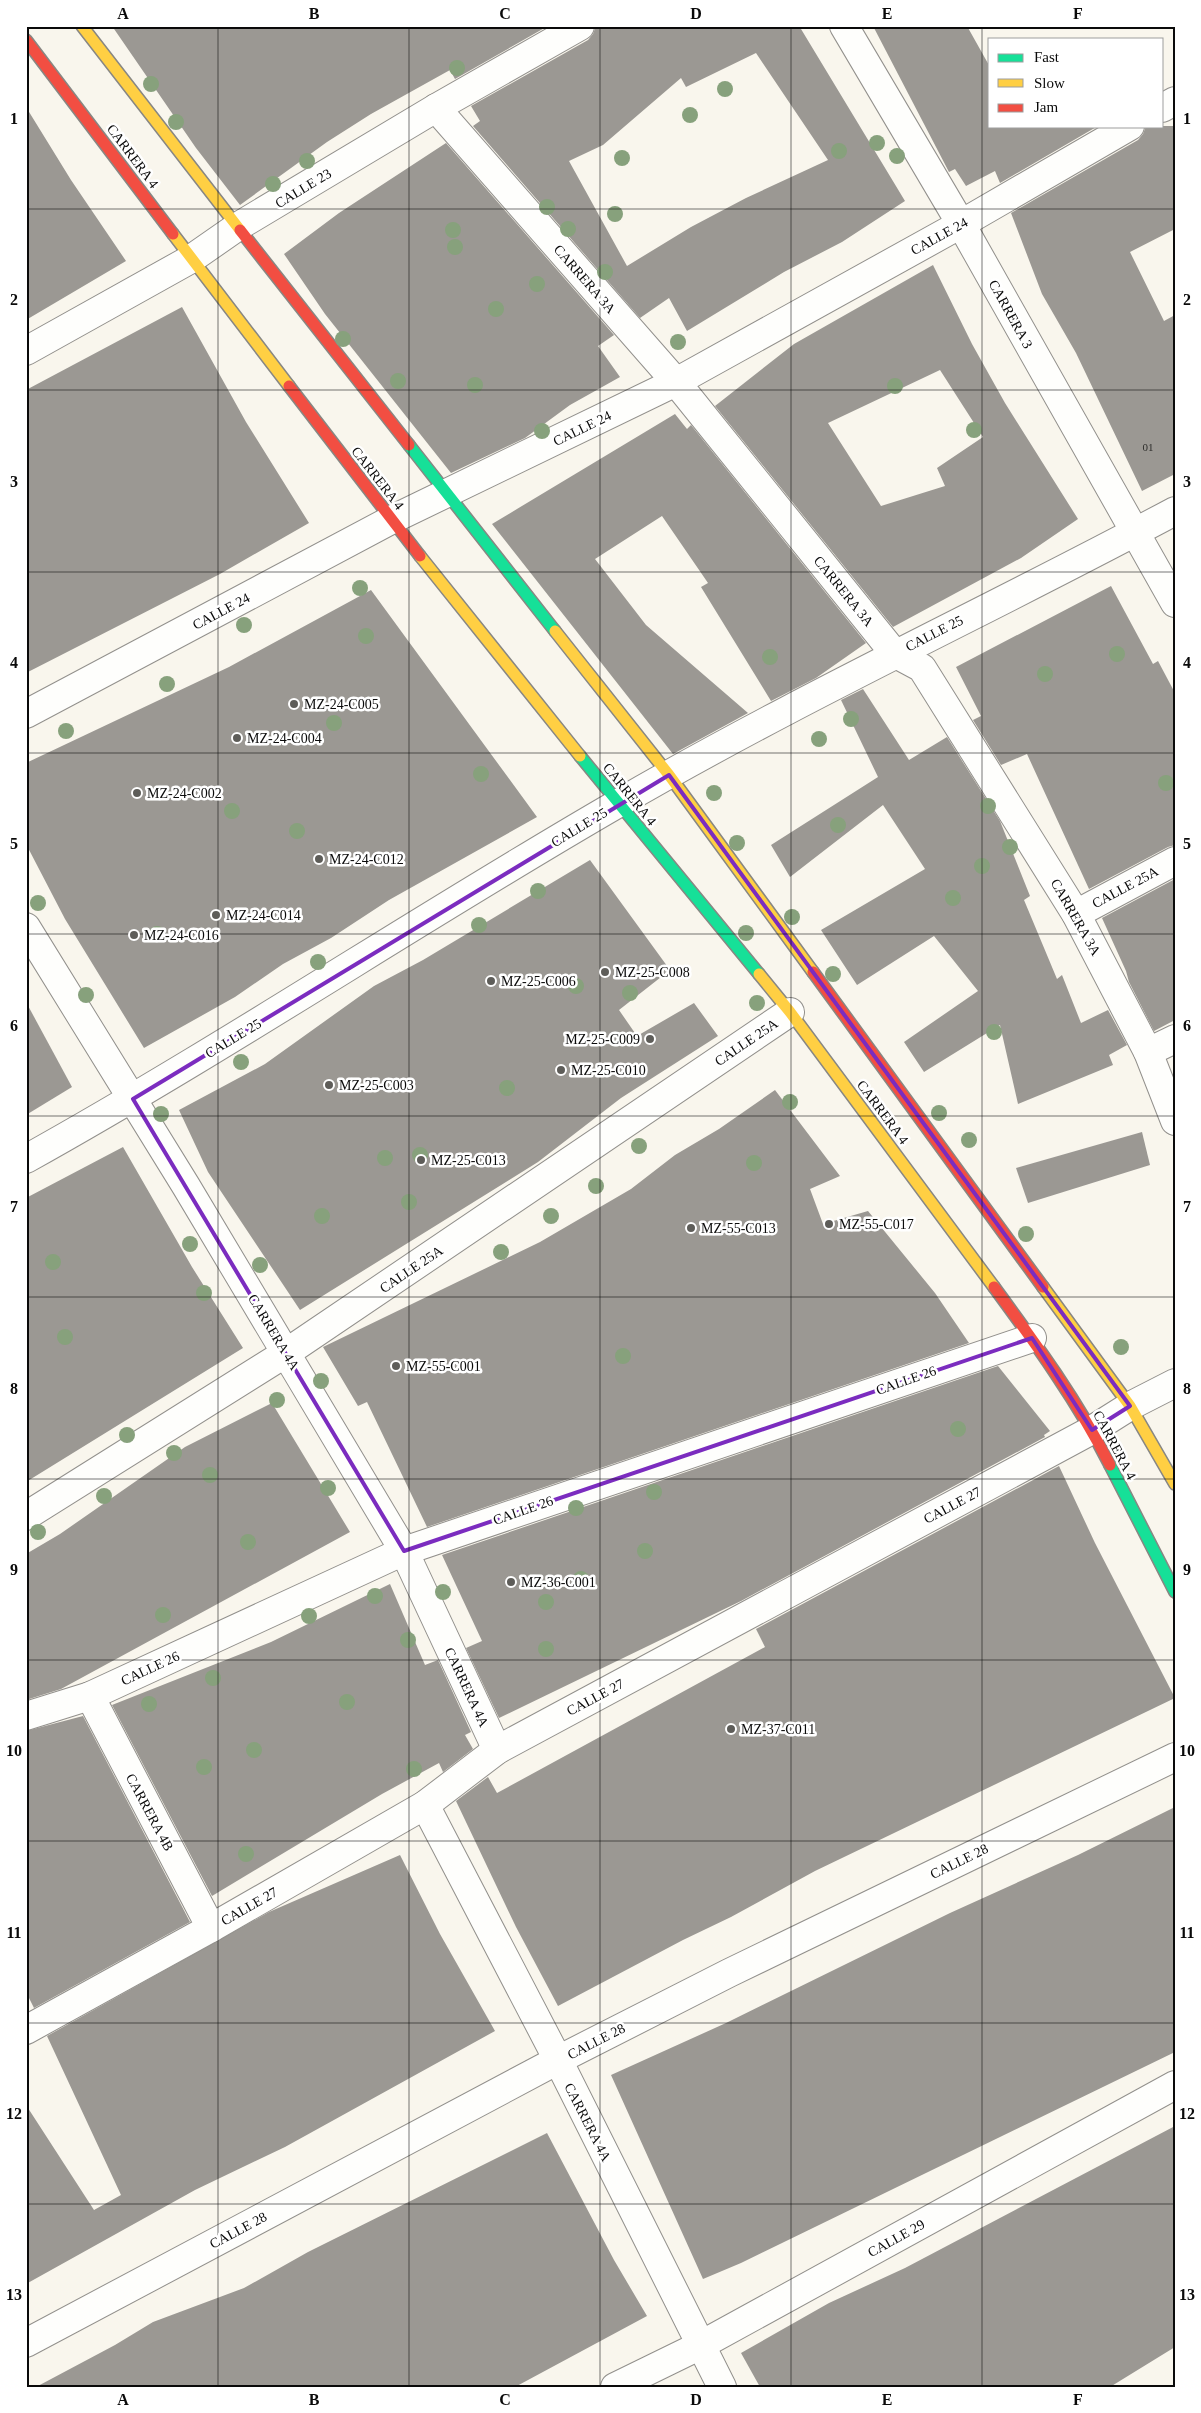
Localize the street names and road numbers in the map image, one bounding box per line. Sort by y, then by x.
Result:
street label: CARRERA 4 [104,121,161,191]
street label: CALLE 23 [273,166,334,211]
street label: CALLE 24 [908,215,970,258]
street label: CARRERA 3A [551,242,619,317]
street label: CARRERA 3 [986,277,1036,351]
street label: CALLE 24 [551,408,614,449]
street label: CARRERA 4 [348,444,407,513]
street label: CARRERA 3A [811,553,877,630]
street label: CALLE 24 [190,590,252,633]
street label: CALLE 25 [903,613,966,654]
street label: CARRERA 4 [600,760,659,829]
street label: CALLE 25 [549,805,610,850]
street label: CALLE 25A [1090,863,1162,911]
street label: CARRERA 3A [1048,876,1104,959]
street label: CALLE 25A [712,1015,781,1069]
street label: CALLE 25 [203,1016,264,1061]
street label: CARRERA 4 [854,1077,911,1147]
street label: CALLE 25A [377,1242,446,1296]
street label: CARRERA 4A [245,1292,303,1374]
street label: CALLE 26 [874,1363,938,1398]
street label: CARRERA 4 [1090,1408,1139,1482]
street label: CALLE 27 [921,1484,983,1527]
street label: CALLE 26 [491,1493,555,1528]
street label: CARRERA 4A [442,1645,492,1730]
street label: CALLE 26 [119,1648,182,1688]
street label: CALLE 27 [564,1676,626,1719]
street label: CARRERA 4B [123,1771,176,1853]
street label: CALLE 28 [928,1841,991,1882]
street label: CALLE 27 [218,1884,280,1929]
street label: CALLE 28 [565,2021,628,2062]
street label: CARRERA 4A [561,2081,614,2165]
street label: CALLE 28 [207,2209,269,2252]
street label: CALLE 29 [865,2217,927,2260]

